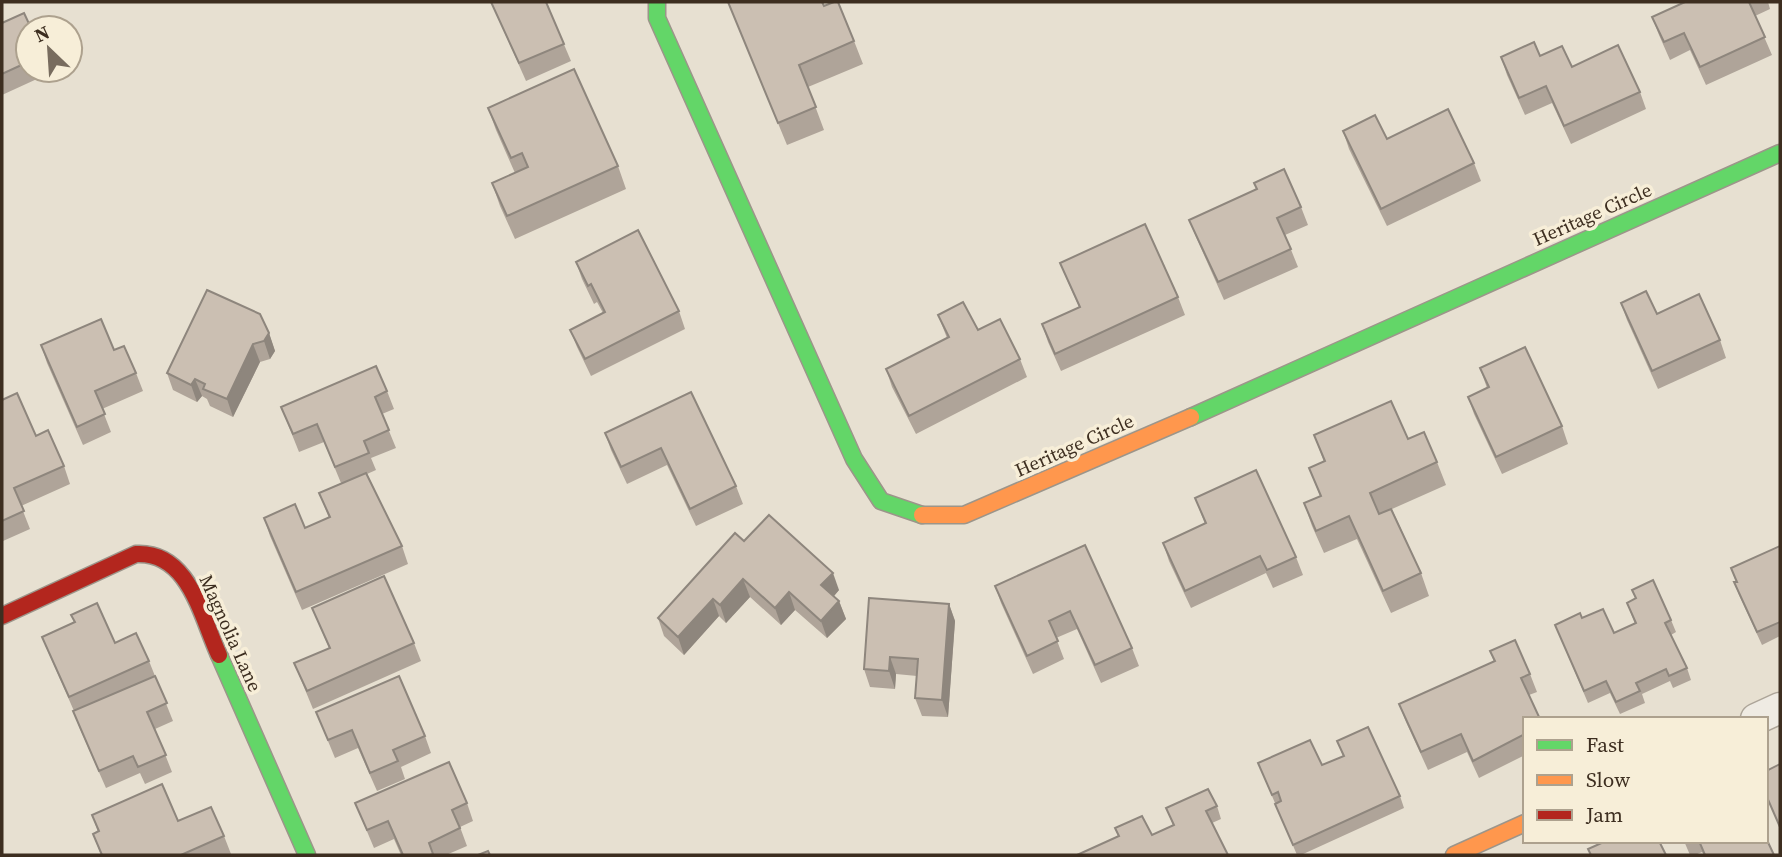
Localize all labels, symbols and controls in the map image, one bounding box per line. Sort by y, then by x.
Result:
north arrow [14,14,84,84]
text: N [30,19,54,48]
street label: Heritage Circle [1529,176,1655,252]
street label: Heritage Circle [1011,407,1137,483]
street label: Magnolia Lane [194,570,268,696]
legend [1523,717,1768,843]
text: Fast [1586,730,1624,759]
text: Slow [1586,765,1630,794]
text: Jam [1585,800,1623,829]

